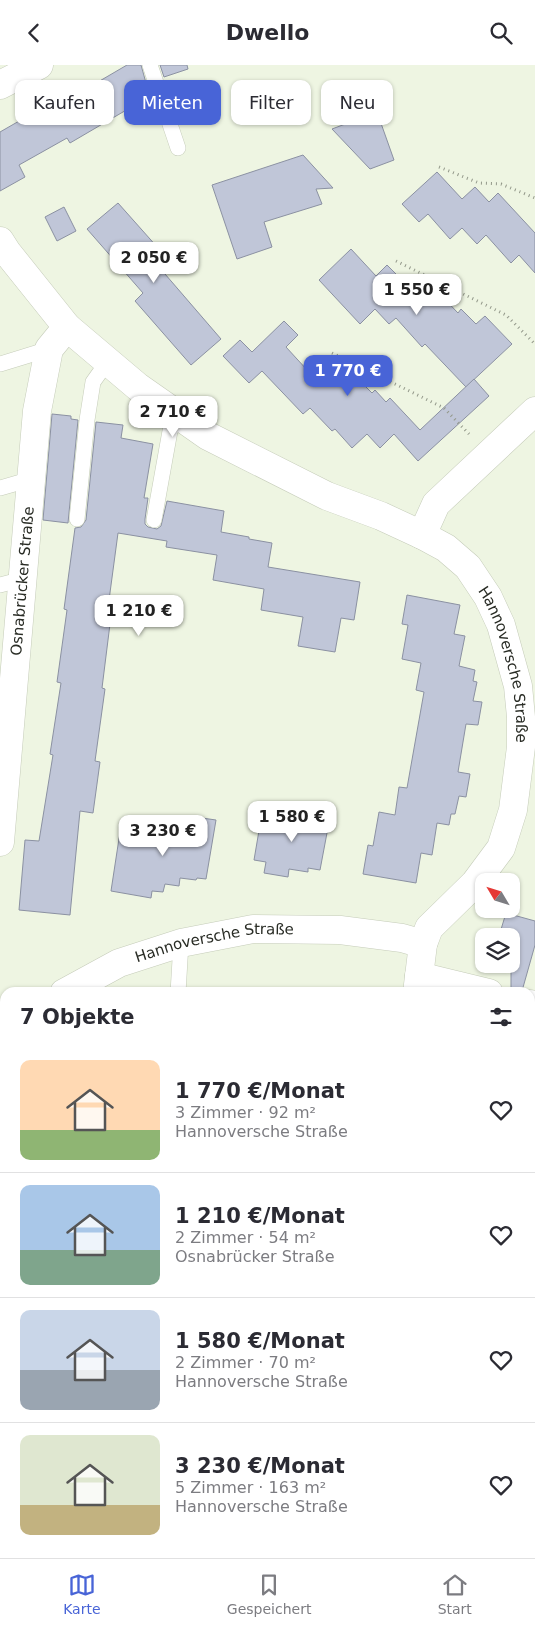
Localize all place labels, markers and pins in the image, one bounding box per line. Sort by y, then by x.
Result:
pin: 2 050 € [108,241,200,284]
pin: 1 550 € [371,273,463,316]
pin: 1 770 € [302,355,394,397]
pin: 2 710 € [127,395,219,438]
pin: 1 210 € [93,595,185,637]
pin: 1 580 € [246,801,338,843]
pin: 3 230 € [117,815,209,857]

